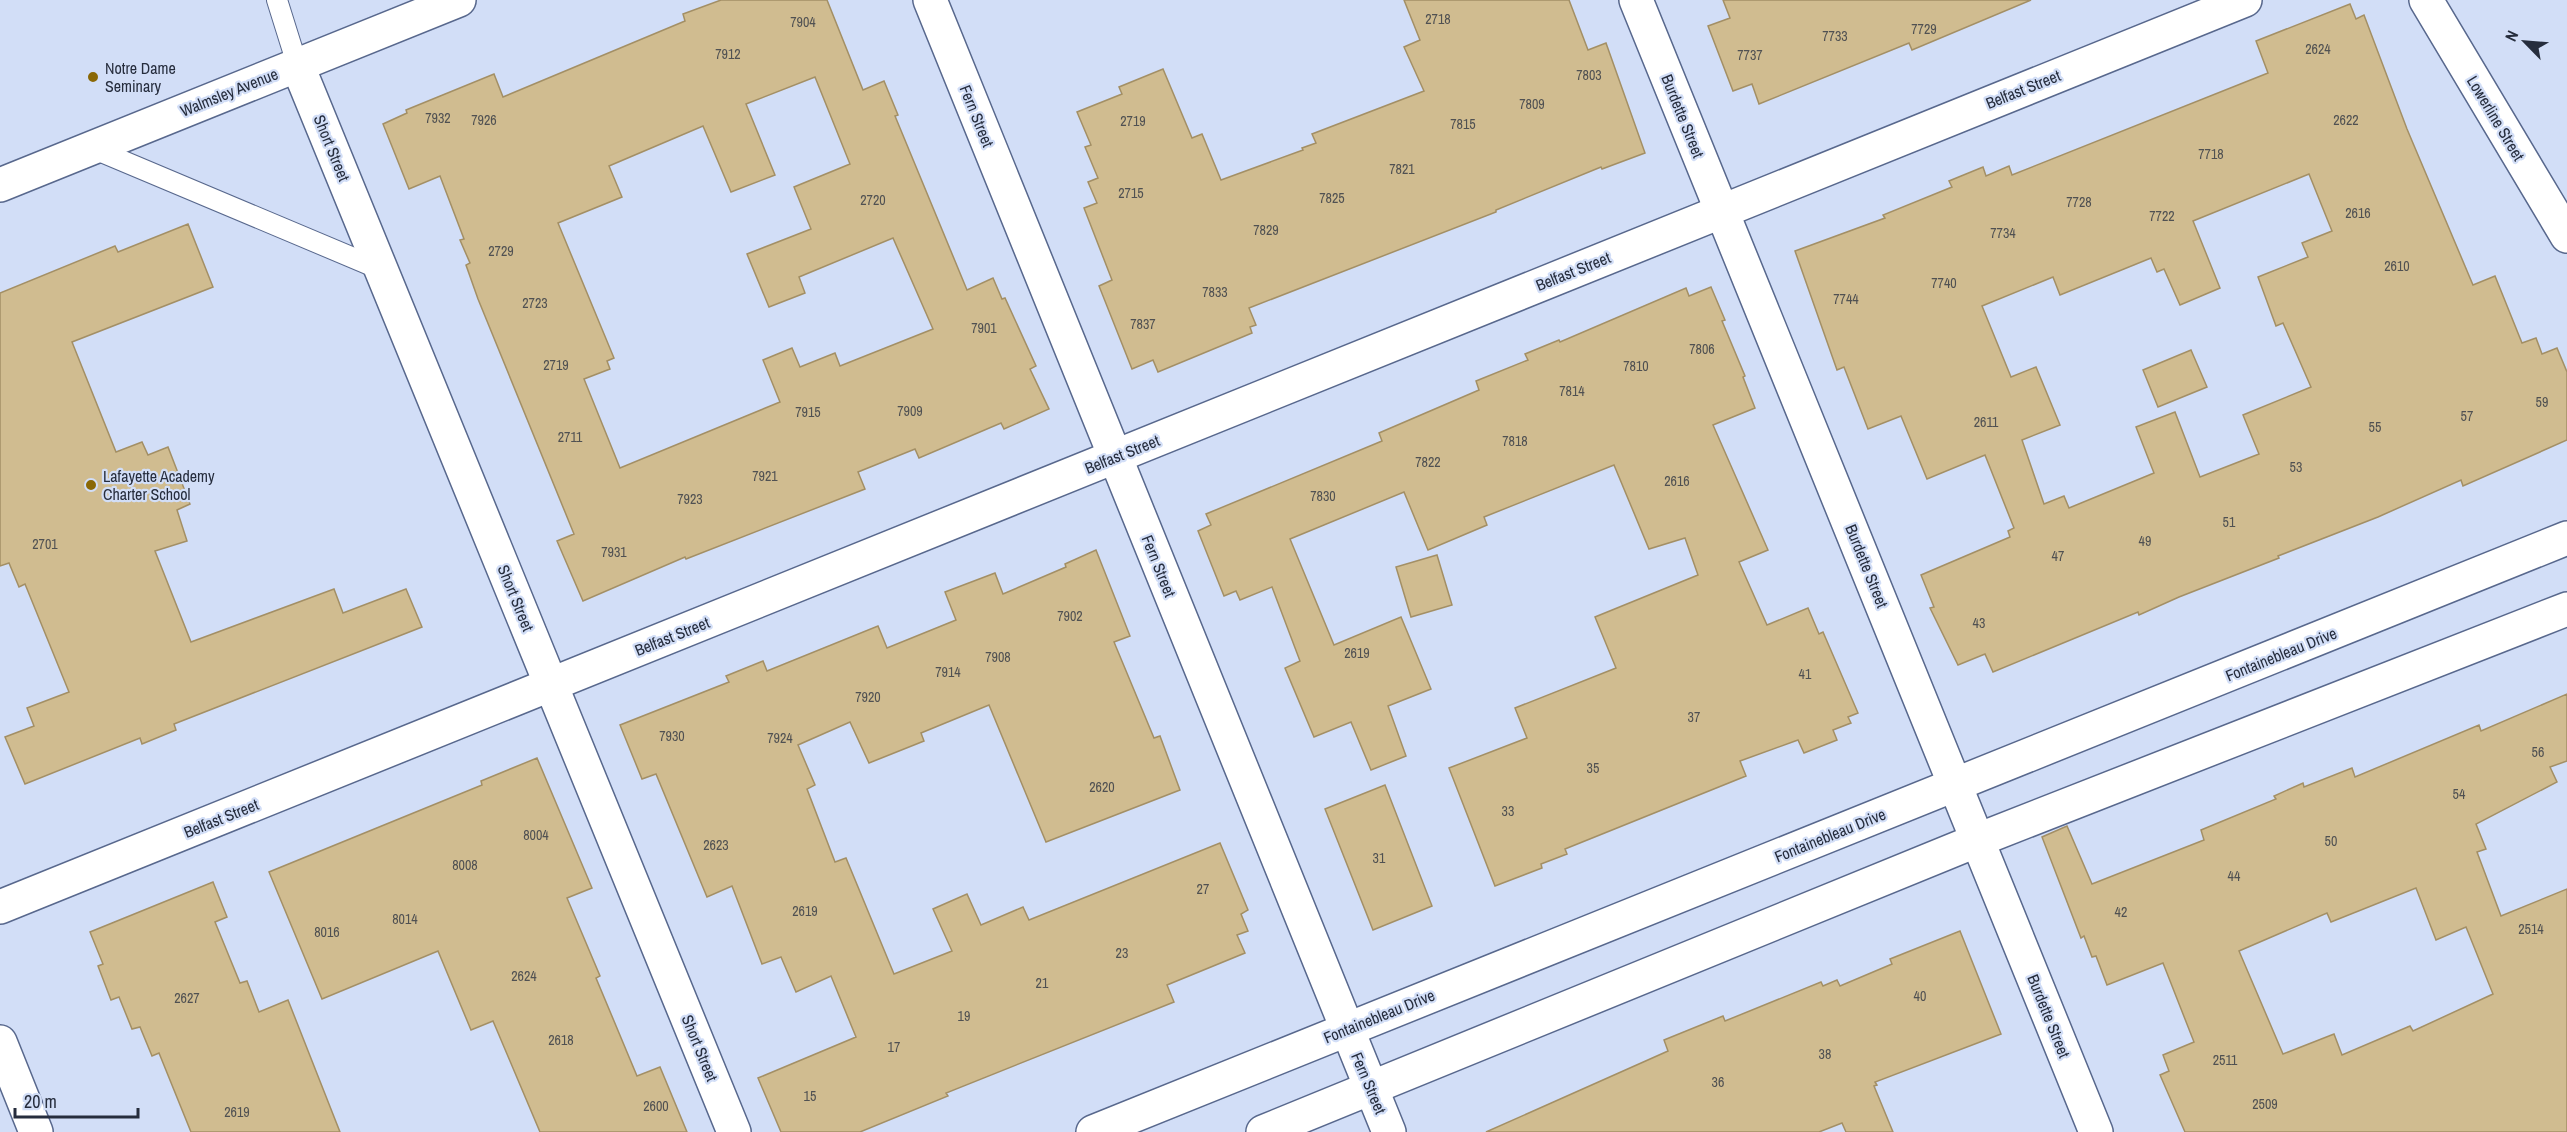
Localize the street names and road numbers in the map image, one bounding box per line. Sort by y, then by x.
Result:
street label: Walmsley Avenue [177,62,281,122]
street label: Belfast Street [1982,64,2064,114]
street label: Burdette Street [1656,71,1710,161]
street label: Lowerline Street [2462,71,2530,165]
street label: Fern Street [955,82,1000,151]
street label: Short Street [309,111,355,185]
street label: Belfast Street [1532,246,1614,296]
street label: Belfast Street [1081,429,1163,479]
street label: Burdette Street [1840,521,1894,611]
street label: Fern Street [1137,532,1182,601]
street label: Short Street [493,561,539,635]
street label: Belfast Street [631,611,713,661]
street label: Fontainebleau Drive [2222,622,2340,686]
street label: Belfast Street [180,793,262,843]
street label: Fontainebleau Drive [1771,803,1889,867]
street label: Burdette Street [2022,971,2076,1061]
street label: Fontainebleau Drive [1320,984,1438,1048]
street label: Short Street [677,1011,723,1085]
street label: Fern Street [1346,1049,1392,1118]

